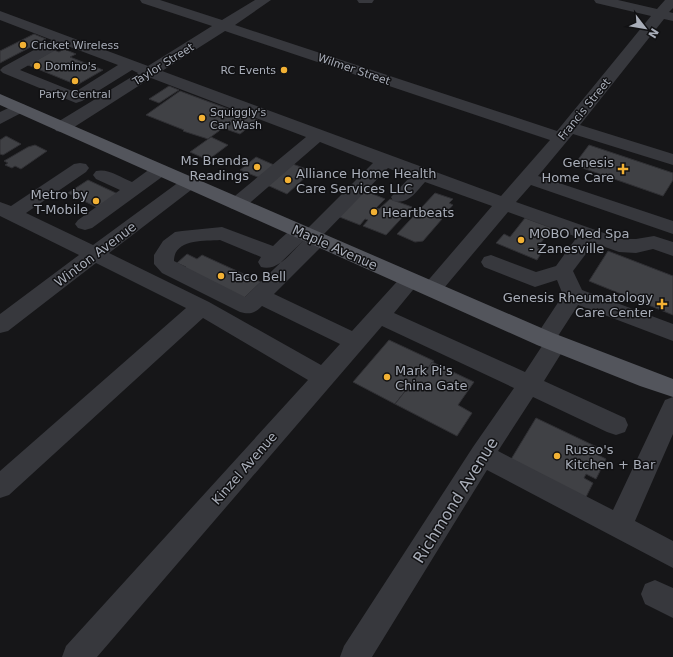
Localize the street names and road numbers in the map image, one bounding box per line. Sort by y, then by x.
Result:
street label: Taylor Street [130,40,197,89]
street label: Wilmer Street [316,51,392,88]
street label: Francis Street [556,75,614,143]
street label: Winton Avenue [52,219,139,290]
street label: Maple Avenue [290,222,380,273]
street label: Kinzel Avenue [209,429,280,508]
street label: Richmond Avenue [409,434,502,567]

